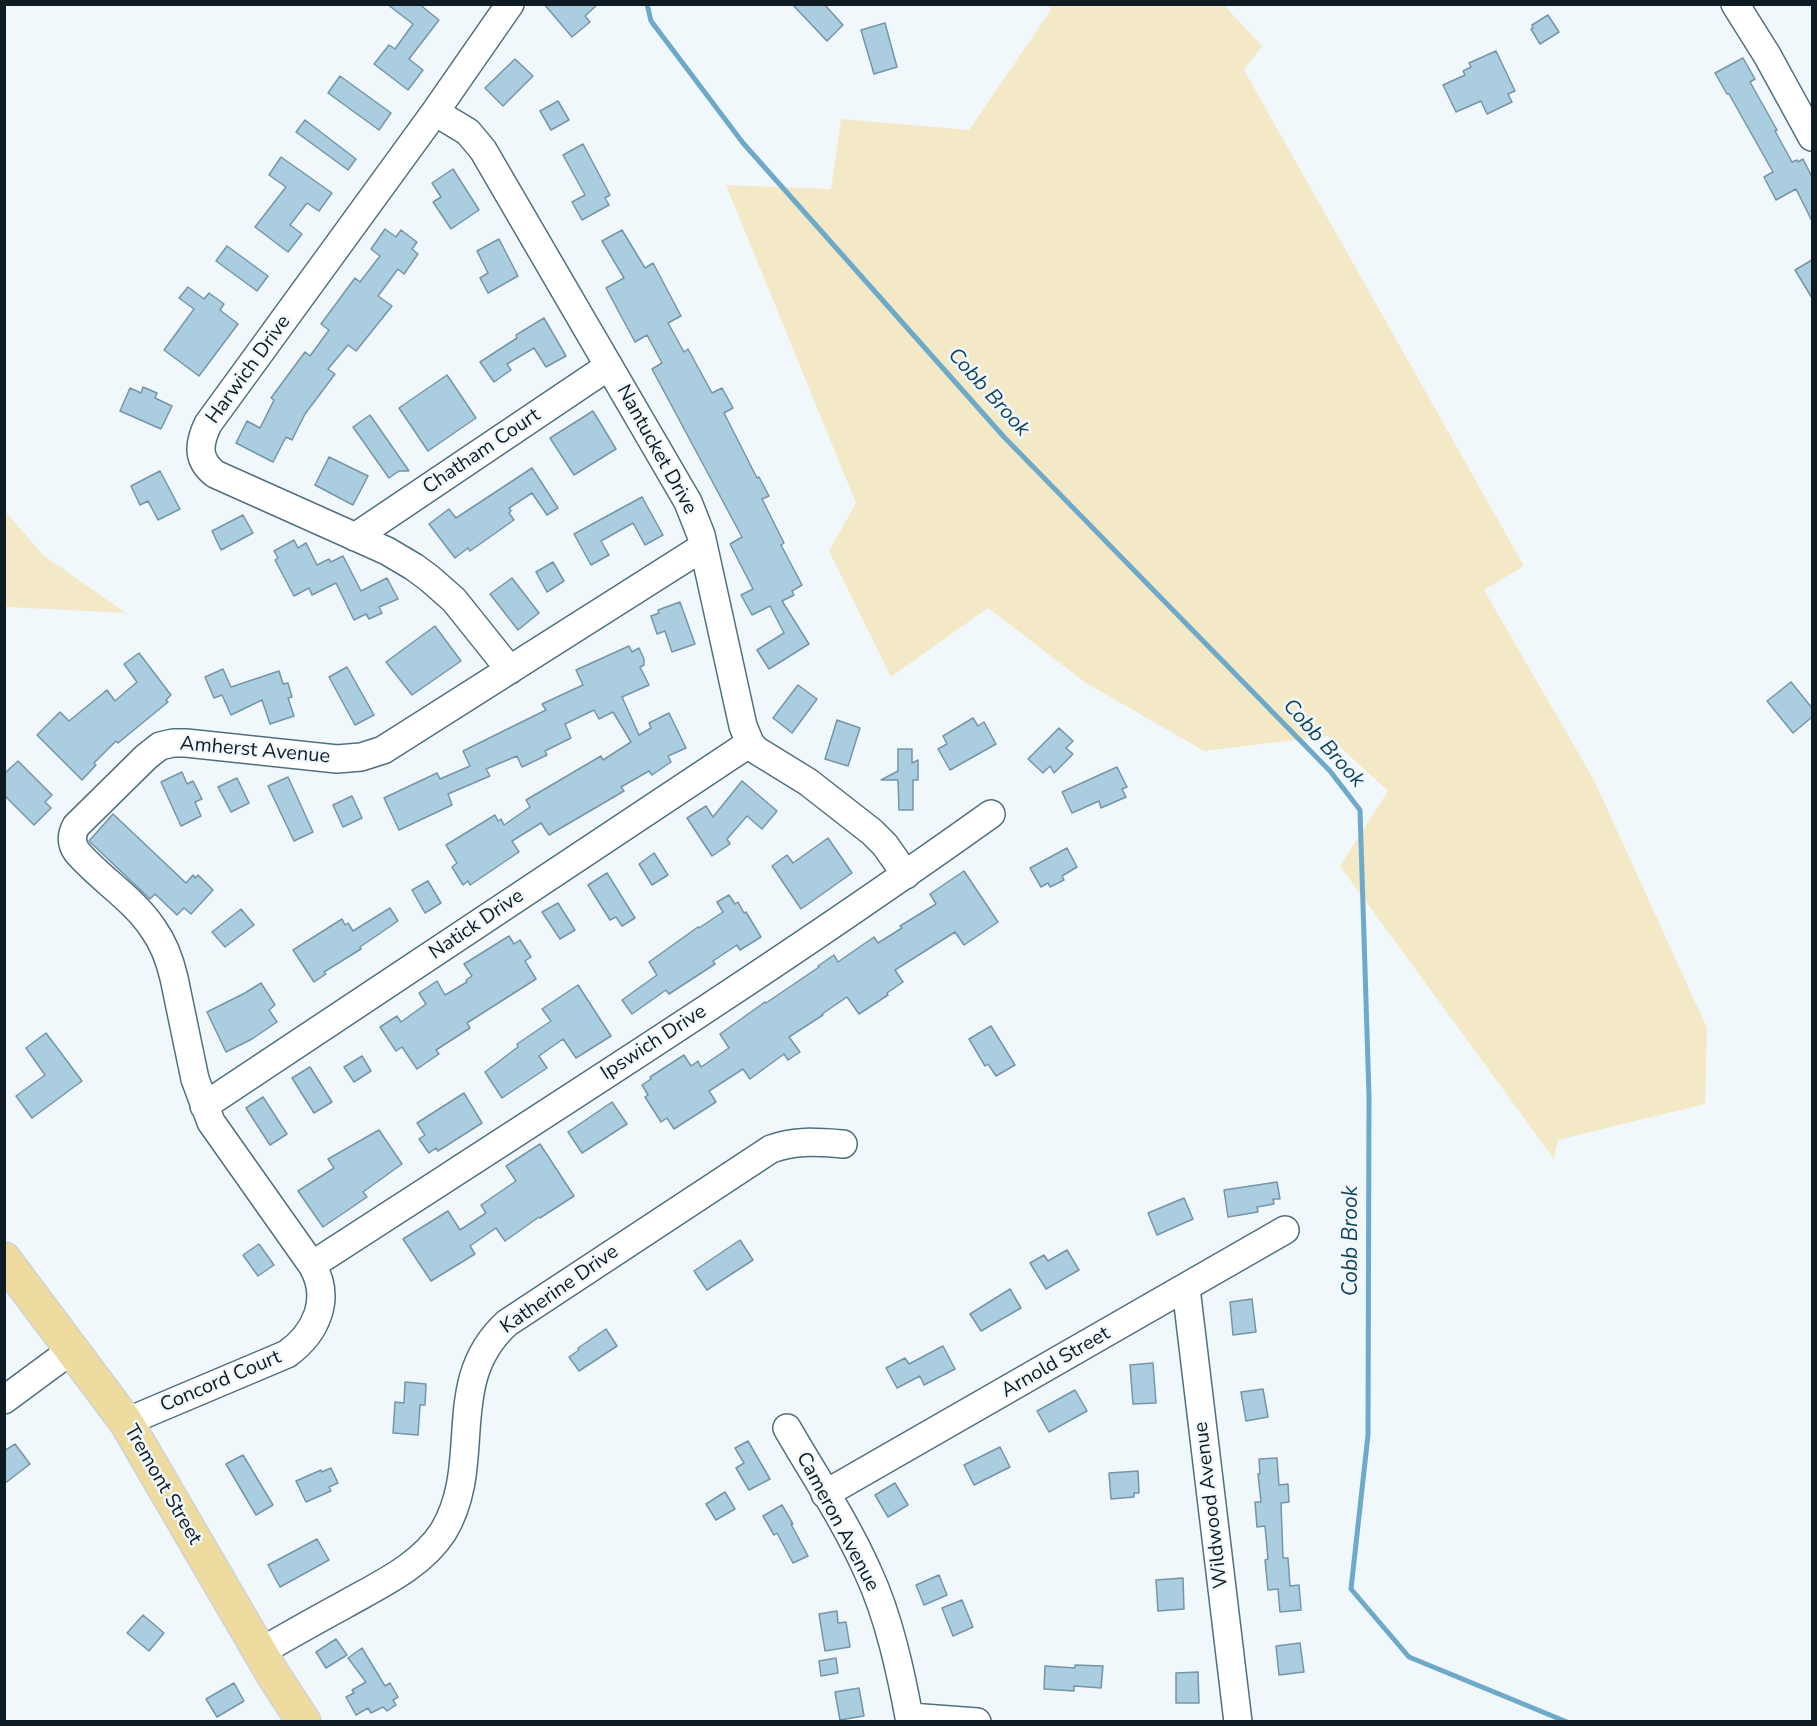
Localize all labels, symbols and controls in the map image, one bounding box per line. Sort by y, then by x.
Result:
street label: Harwich Drive [202,311,296,429]
water label: Cobb Brook [942,344,1034,442]
street label: Nantucket Drive [611,381,701,519]
street label: Chatham Court [419,404,545,500]
water label: Cobb Brook [1277,695,1369,793]
street label: Amherst Avenue [179,732,331,770]
street label: Natick Drive [425,885,529,965]
street label: Ipswich Drive [597,1000,711,1086]
water label: Cobb Brook [1339,1186,1365,1296]
street label: Katherine Drive [496,1240,624,1340]
street label: Arnold Street [997,1322,1115,1404]
street label: Concord Court [157,1346,285,1418]
street label: Wildwood Avenue [1190,1420,1234,1590]
street label: Tremont Street [118,1421,206,1549]
street label: Cameron Avenue [790,1448,884,1596]

